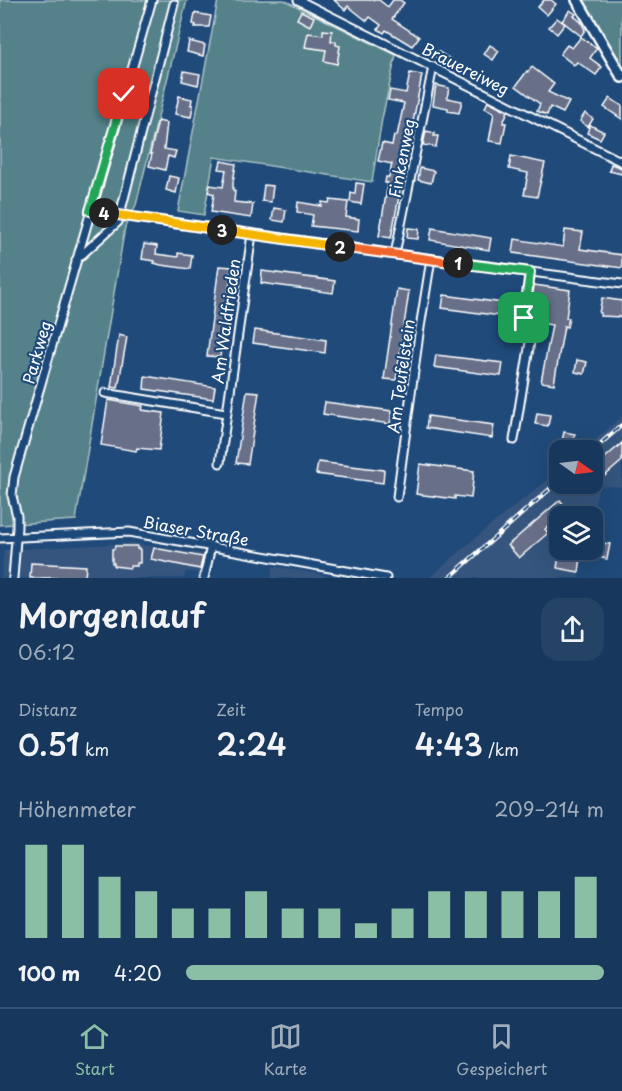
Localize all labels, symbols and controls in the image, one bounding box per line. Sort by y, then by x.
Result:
street label: Brauereiweg [418,36,514,100]
pin [98,68,149,119]
icon: check [107,77,140,110]
street label: Finkenweg [382,116,420,200]
pin: 4 [89,198,119,228]
text: 4 [99,201,109,225]
pin: 3 [207,215,237,245]
text: 3 [217,218,227,242]
pin: 2 [325,232,355,262]
text: 2 [334,235,346,259]
pin: 1 [443,248,473,278]
text: 1 [454,251,462,275]
street label: Am Waldfrieden [204,257,246,385]
pin [498,292,549,343]
icon: arrive [507,301,540,334]
street label: Am Teufelstein [380,317,420,435]
street label: Parkweg [16,318,56,386]
north arrow [549,440,603,494]
map controls [549,440,603,560]
button: layers [549,506,603,560]
street label: Biaser Straße [141,509,251,551]
text: Morgenlauf [18,589,205,639]
button: share [541,598,604,661]
text: 06:12 [18,637,75,667]
text: Distanz [18,697,77,721]
text: Zeit [216,697,246,721]
text: Tempo [415,697,464,721]
text: 0.51 [18,721,80,766]
text: 2:24 [216,721,287,766]
text: 4:43 [415,721,483,766]
text: km [80,737,109,761]
text: /km [483,737,519,761]
text: Höhenmeter [18,794,136,824]
text: 209–214 m [494,794,604,824]
text: 100 m [18,958,80,988]
text: 4:20 [114,958,162,988]
tab: Start [75,1020,114,1080]
tab: Karte [264,1020,307,1080]
tab: Gespeichert [456,1020,547,1080]

